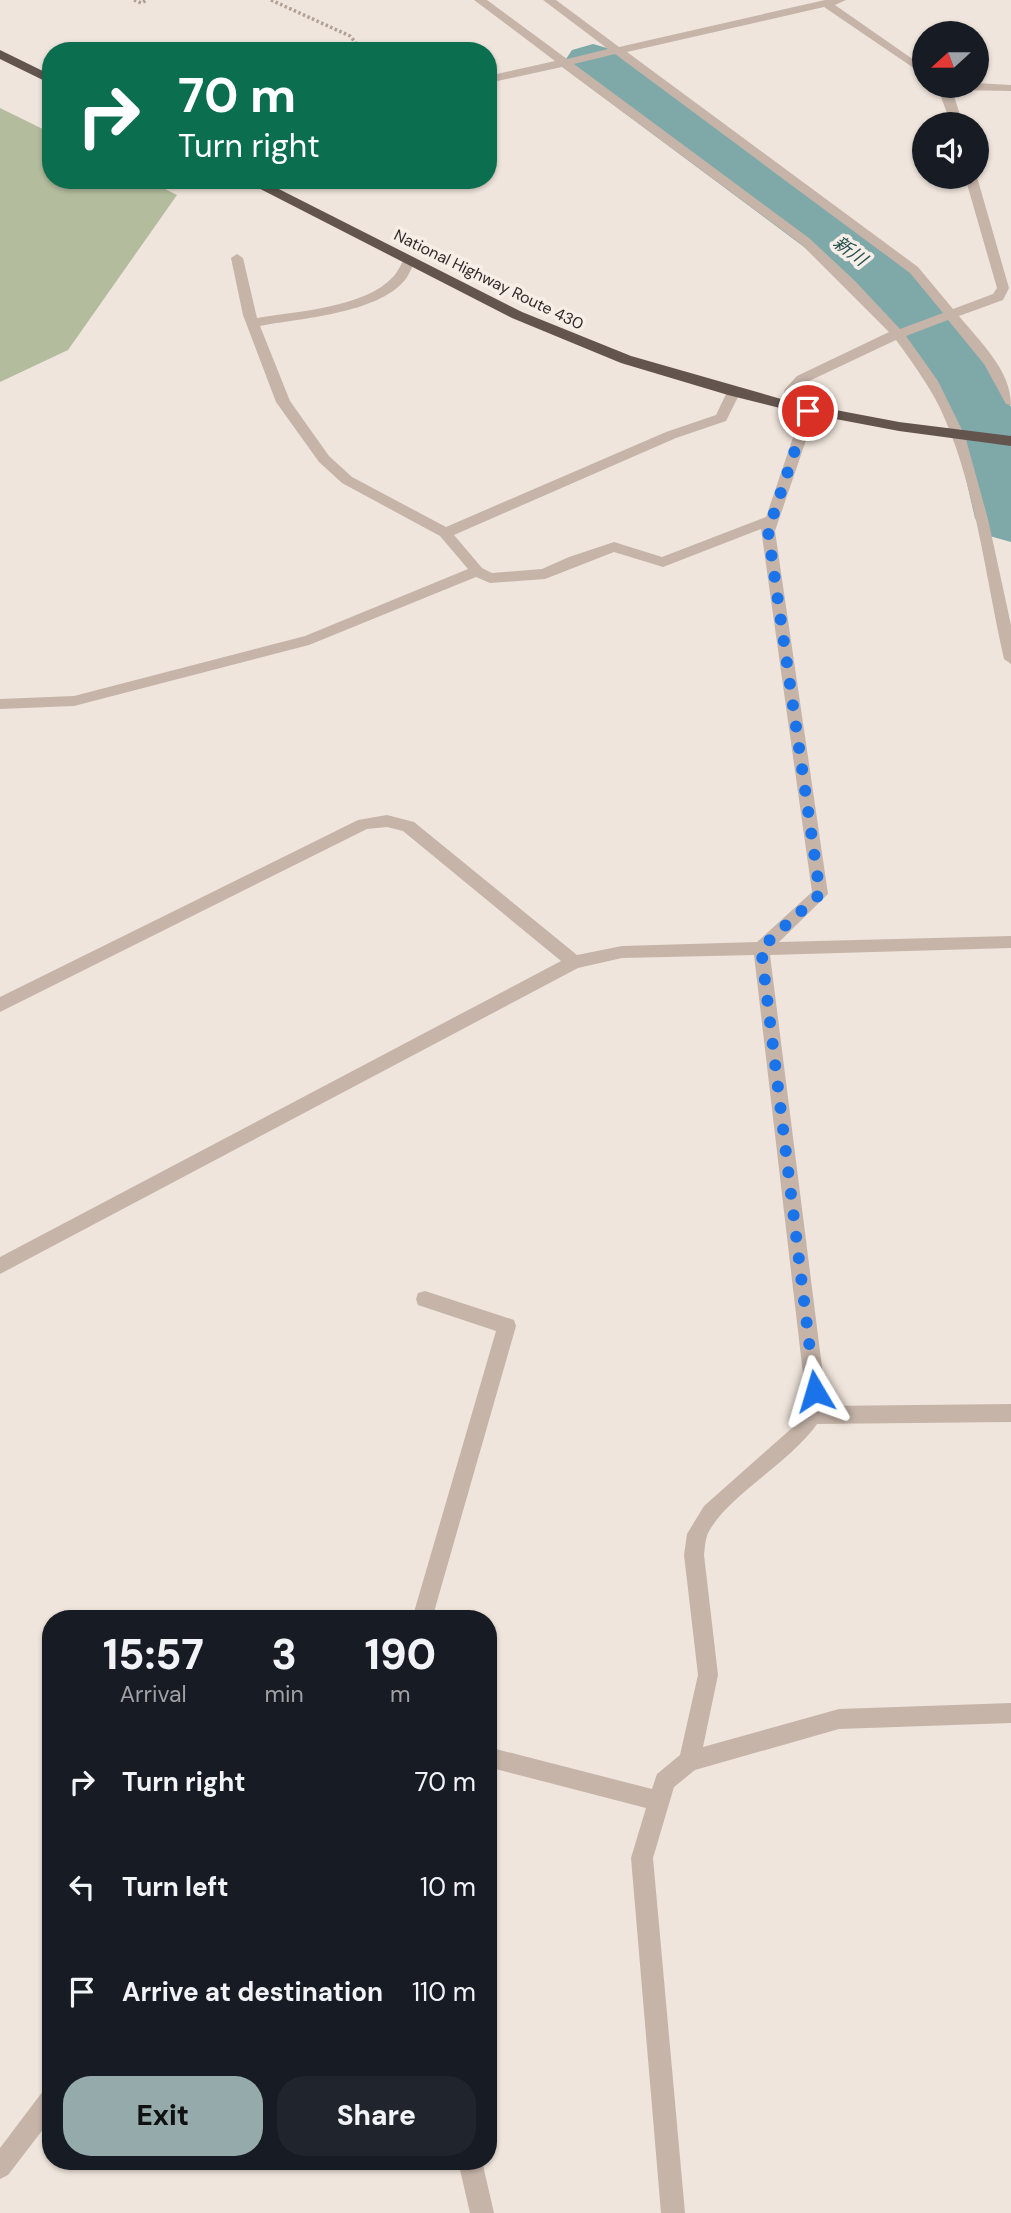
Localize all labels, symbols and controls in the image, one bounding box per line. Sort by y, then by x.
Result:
north arrow [912,21,989,98]
map controls [912,21,989,189]
text: 70 m [178,63,296,127]
icon: right [63,70,154,161]
button: sound [912,112,989,189]
text: Turn right [178,125,320,167]
street label: National Highway Route 430 [391,224,587,335]
water label: 新川 [828,231,873,273]
pin [778,381,838,441]
icon: arrive [789,392,827,430]
position arrow [778,1354,852,1428]
text: 15:57 [103,1627,204,1682]
text: 3 [271,1627,297,1682]
text: 190 [364,1627,436,1682]
text: Arrival [120,1679,187,1709]
text: min [265,1679,304,1709]
text: m [390,1679,411,1709]
icon: right [63,1763,101,1801]
text: Turn right [122,1765,246,1799]
text: 70 m [415,1765,476,1799]
icon: left [63,1868,101,1906]
text: Turn left [122,1870,229,1904]
text: 10 m [420,1870,476,1904]
icon: arrive [63,1973,101,2011]
text: Arrive at destination [122,1975,383,2009]
text: 110 m [412,1975,476,2009]
button: Exit [63,2076,263,2156]
button: Share [277,2076,476,2156]

